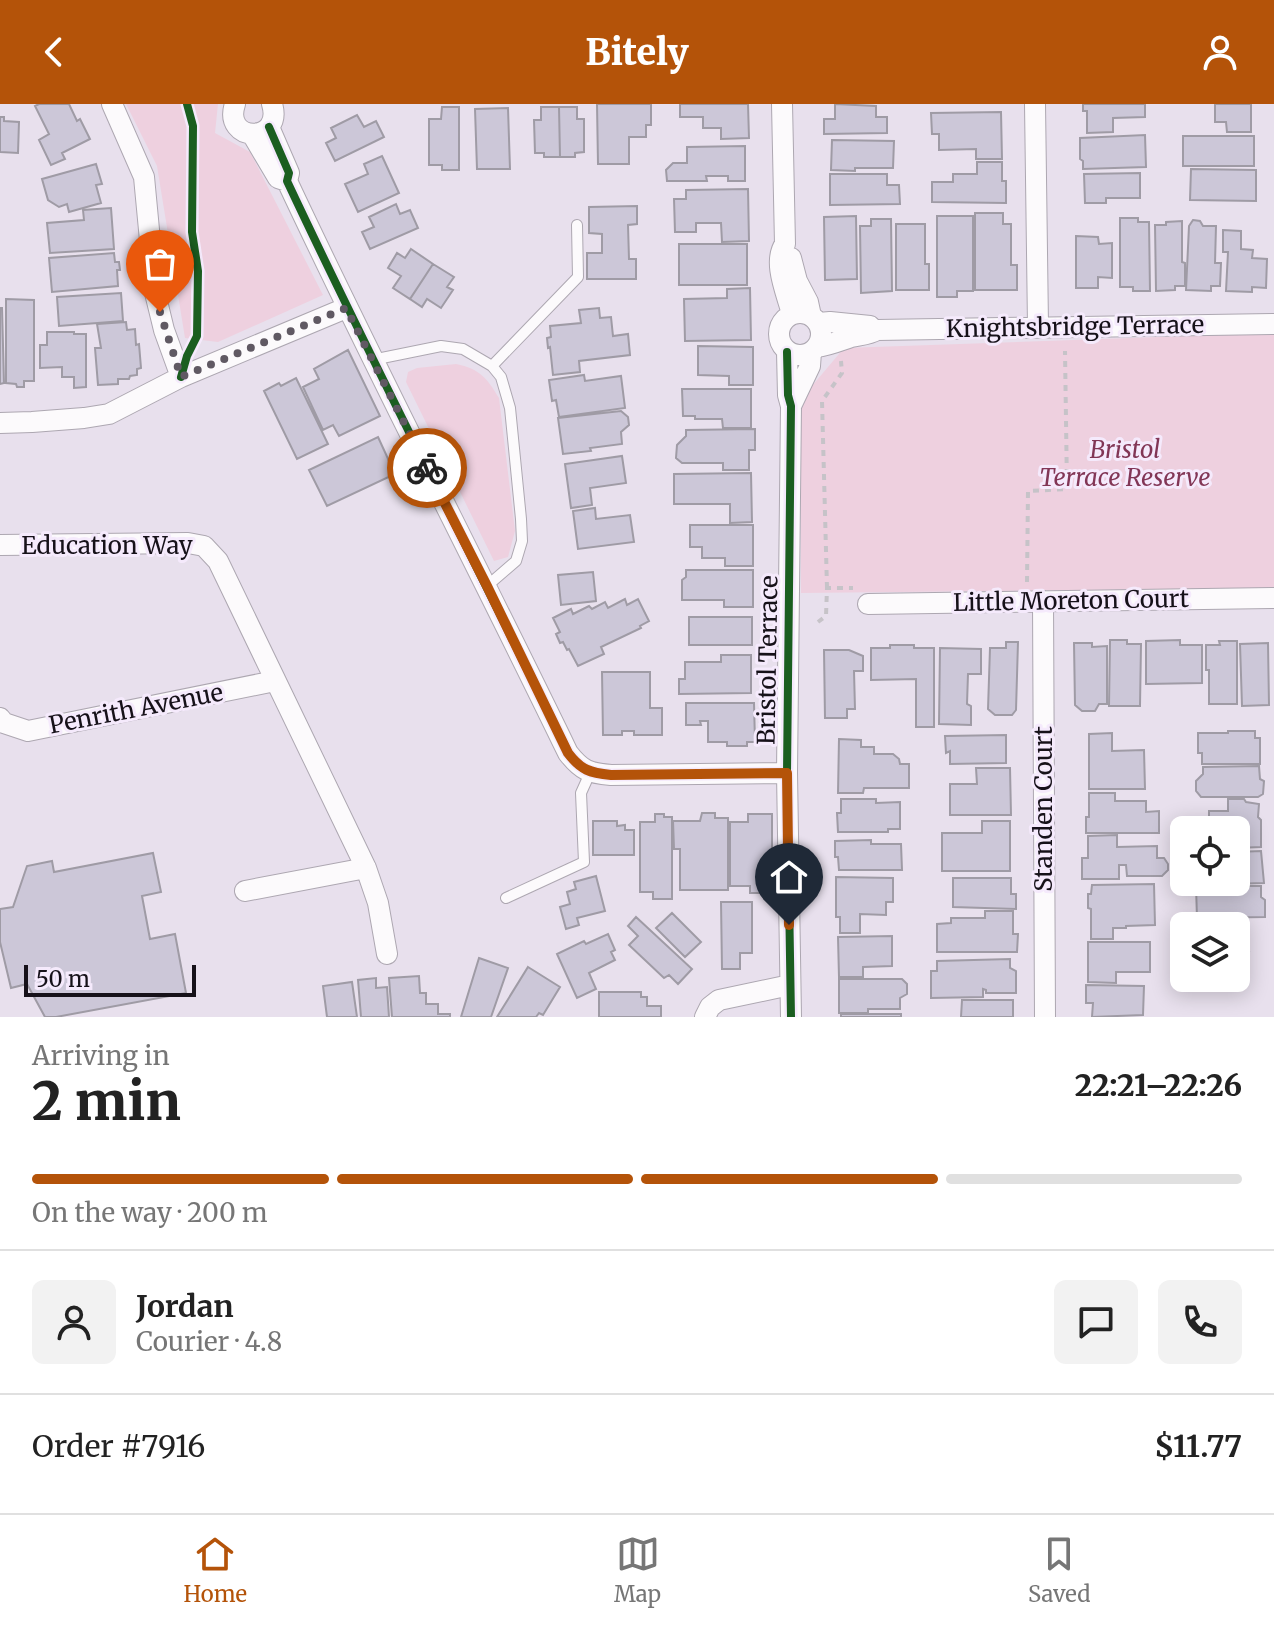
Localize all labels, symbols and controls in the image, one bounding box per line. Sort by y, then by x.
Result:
icon: back [32,30,76,74]
text: Bitely [585,30,689,75]
icon: person [1198,30,1242,74]
pin [126,230,194,312]
icon: bag [138,242,182,286]
street label: Knightsbridge Terrace [946,309,1204,344]
courier [387,428,467,508]
park label: Bristol Terrace Reserve [1039,434,1211,493]
icon: bike [405,446,449,490]
street label: Education Way [21,530,193,561]
street label: Bristol Terrace [751,575,784,745]
street label: Little Moreton Court [953,583,1190,618]
street label: Penrith Avenue [46,676,226,741]
street label: Standen Court [1028,726,1059,892]
map controls [1170,816,1250,992]
button: locate [1170,816,1250,896]
pin [755,843,823,925]
icon: home [767,855,811,899]
button: layers [1170,912,1250,992]
scale bar [24,961,196,997]
text: 50 m [36,965,90,993]
text: Arriving in [32,1039,170,1072]
text: 22:21–22:26 [1075,1066,1242,1104]
text: 2 min [32,1069,181,1134]
text: On the way · 200 m [32,1196,268,1229]
button: person [32,1280,116,1364]
button: chat [1054,1280,1138,1364]
button: phone [1158,1280,1242,1364]
text: Jordan [136,1287,234,1325]
text: Courier · 4.8 [136,1325,282,1358]
text: Order #7916 [32,1427,206,1465]
text: $11.77 [1154,1427,1242,1465]
tab: Home [184,1532,247,1608]
tab: Map [614,1532,661,1608]
tab: Saved [1028,1532,1090,1608]

